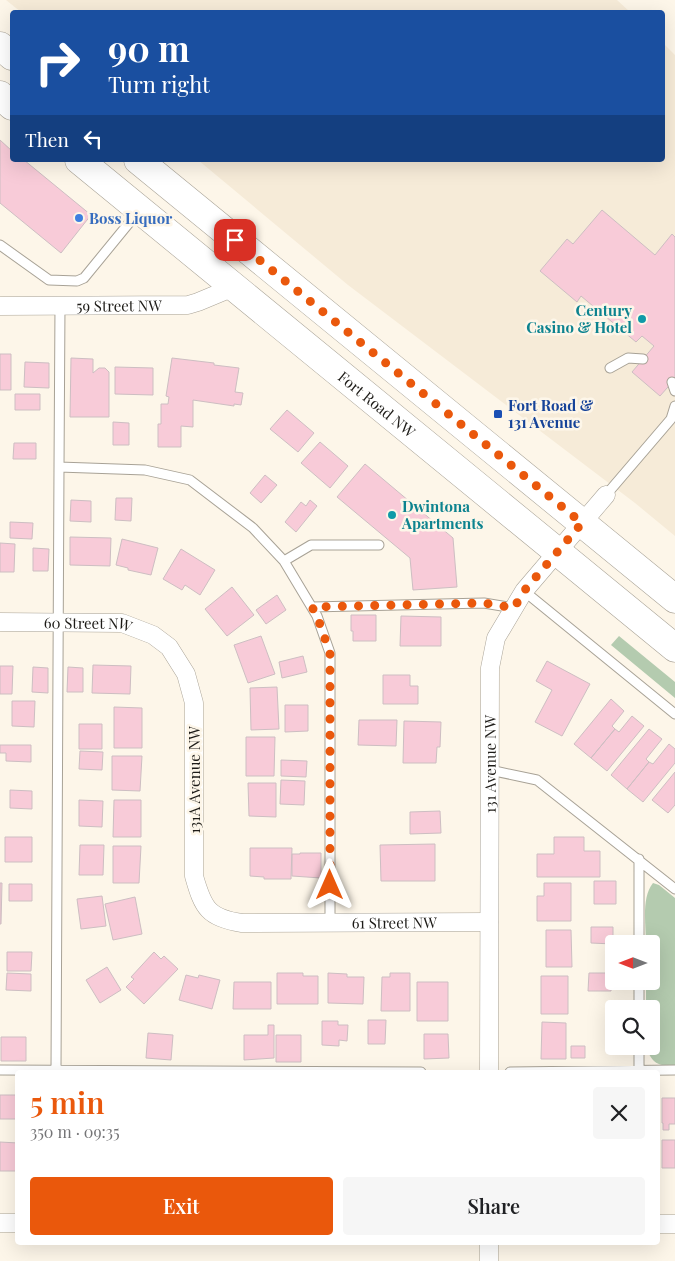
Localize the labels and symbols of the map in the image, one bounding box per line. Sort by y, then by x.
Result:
place label: Boss Liquor [89,208,172,228]
marker: Boss Liquor [73,212,85,224]
pin [214,219,256,261]
street label: 59 Street NW [76,295,162,316]
place label: Century Casino & Hotel [526,300,632,337]
marker: Century Casino & Hotel [636,313,648,325]
street label: Fort Road NW [334,366,420,442]
place label: Fort Road & 131 Avenue [508,395,594,432]
marker: Fort Road & 131 Avenue [492,408,504,420]
place label: Dwintona Apartments [401,496,484,533]
marker: Dwintona Apartments [386,509,398,521]
street label: 60 Street NW [44,612,136,636]
street label: 131 Avenue NW [480,714,500,813]
street label: 131A Avenue NW [184,726,204,834]
position arrow [303,858,355,910]
street label: 61 Street NW [352,912,437,933]
north arrow [605,935,660,990]

